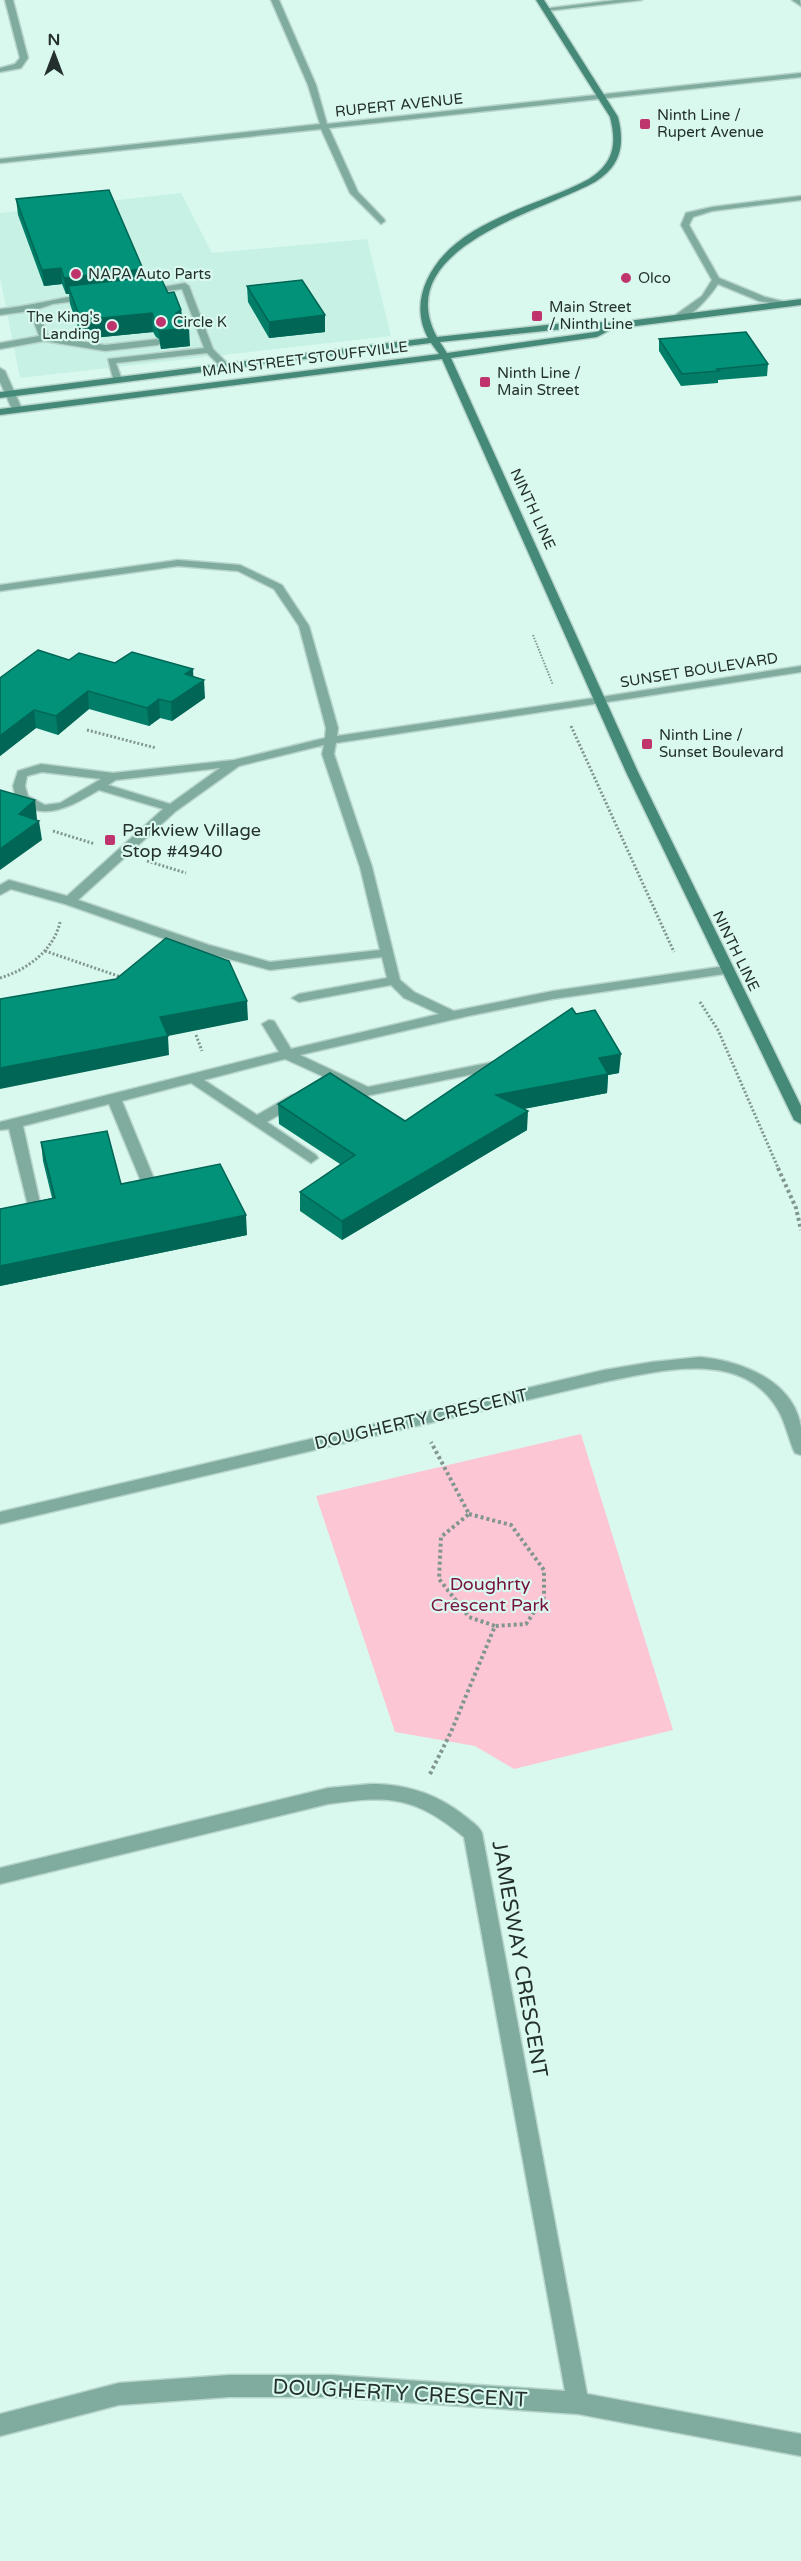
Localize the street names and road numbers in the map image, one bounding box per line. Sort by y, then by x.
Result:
street label: RUPERT AVENUE [334,89,464,121]
street label: MAIN STREET STOUFFVILLE [201,337,409,381]
street label: NINTH LINE [506,466,560,552]
street label: SUNSET BOULEVARD [619,649,779,691]
street label: NINTH LINE [709,908,763,994]
street label: DOUGHERTY CRESCENT [312,1384,530,1454]
street label: JAMESWAY CRESCENT [486,1839,553,2080]
street label: DOUGHERTY CRESCENT [272,2374,528,2413]

